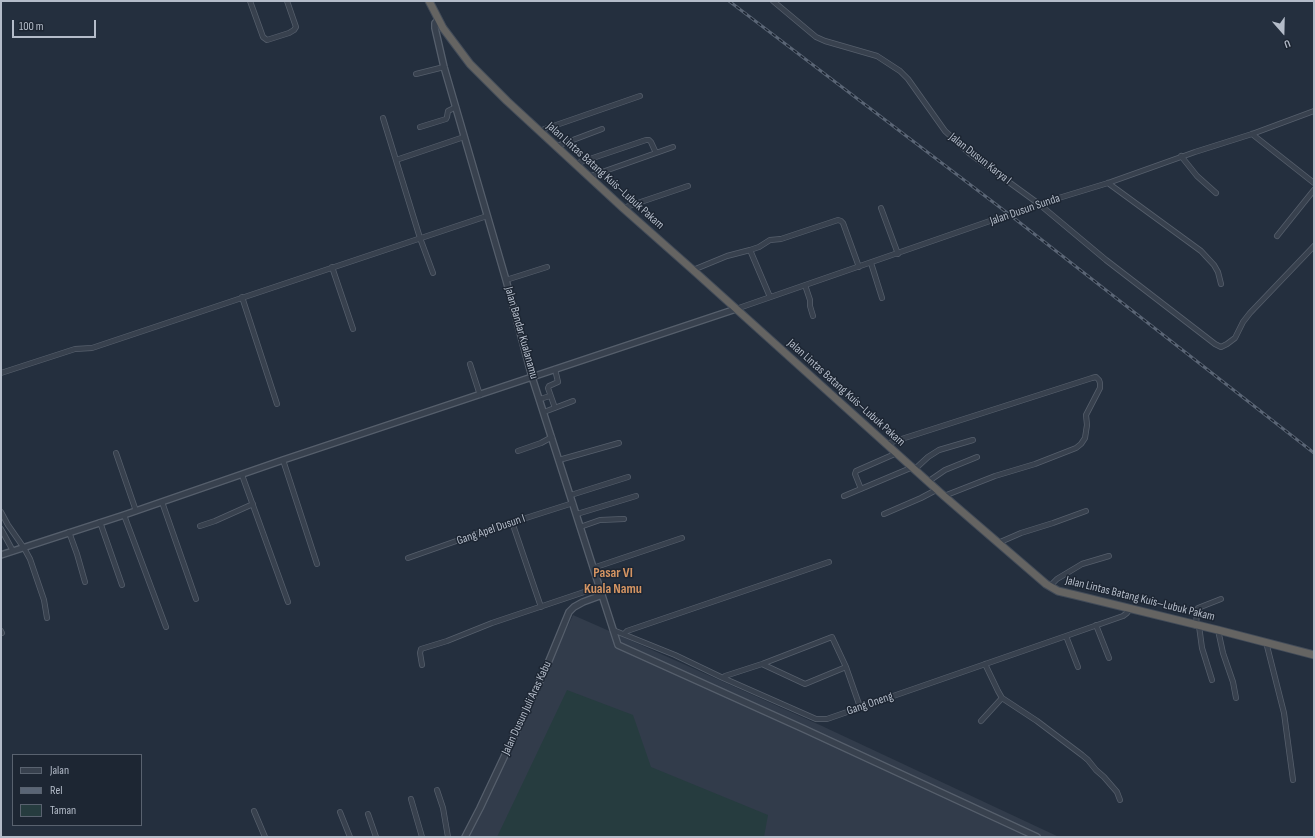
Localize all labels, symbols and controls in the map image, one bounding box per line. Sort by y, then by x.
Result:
scale bar [14,12,98,38]
north arrow [1263,12,1303,52]
text: 100 m [19,19,44,34]
text: U [1282,37,1292,51]
street label: Jalan Lintas Batang Kuis–Lubuk Pakam [543,119,667,233]
street label: Jalan Dusun Karya I [946,130,1014,188]
street label: Jalan Dusun Sunda [988,191,1062,229]
street label: Jalan Bandar Kualanamu [501,285,541,381]
street label: Jalan Lintas Batang Kuis–Lubuk Pakam [784,336,908,450]
street label: Gang Apel Dusun I [455,512,527,548]
district label: Pasar VI Kuala Namu [584,565,642,598]
street label: Jalan Lintas Batang Kuis–Lubuk Pakam [1064,573,1216,625]
street label: Jalan Dusun Juli Aras Kabu [499,659,555,757]
street label: Gang Oneng [845,689,895,719]
legend [12,754,142,826]
text: Jalan [50,763,69,778]
text: Rel [50,783,62,798]
text: Taman [50,803,76,818]

